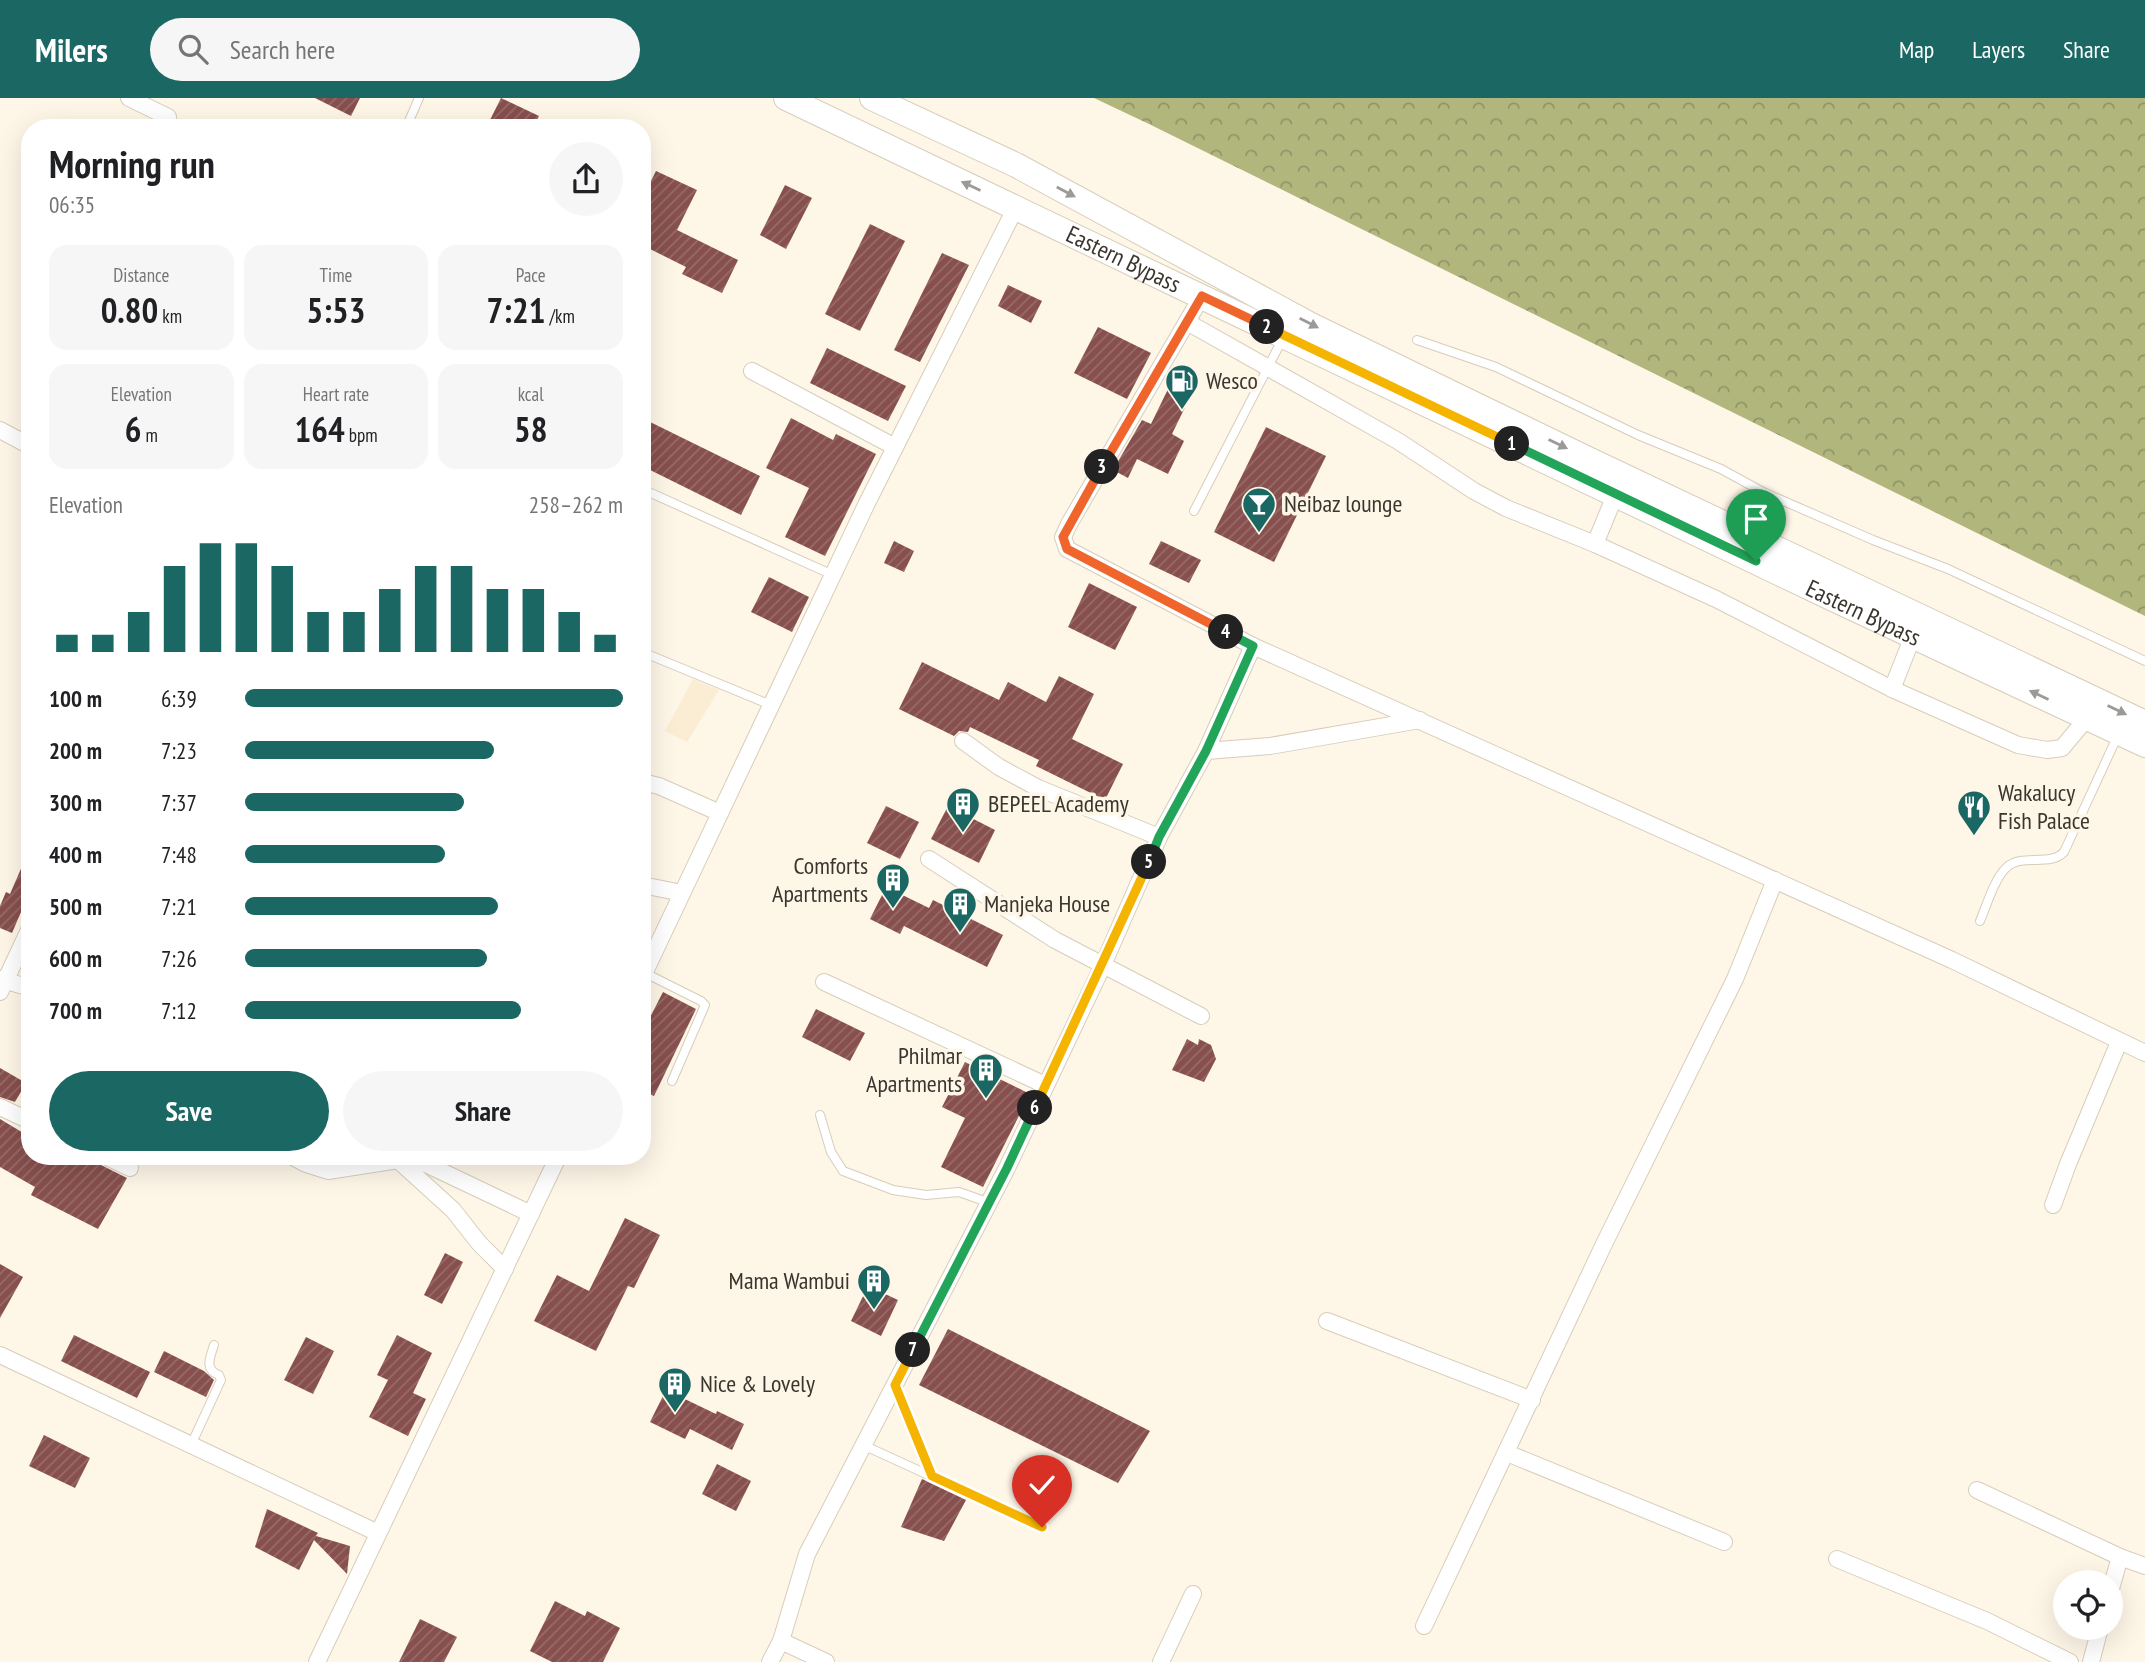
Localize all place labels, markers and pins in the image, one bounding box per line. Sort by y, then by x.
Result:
pin: 2 [1250,310,1284,344]
fuel station icon: Wesco [1163,362,1201,411]
place label: Wesco [1206,365,1258,396]
pin: 1 [1494,426,1530,462]
pin: 3 [1084,450,1120,484]
bar icon: Neibaz lounge [1240,485,1278,534]
place label: Neibaz lounge [1284,488,1402,519]
pin [1726,489,1786,561]
pin: 4 [1208,614,1244,650]
place label: Wakalucy Fish Palace [1998,777,2090,836]
building icon: BEPEEL Academy [944,785,982,834]
place label: BEPEEL Academy [988,788,1129,819]
restaurant icon: Wakalucy Fish Palace [1955,788,1993,837]
pin: 5 [1132,844,1166,880]
place label: Comforts Apartments [772,850,868,909]
building icon: Comforts Apartments [874,861,912,910]
building icon: Manjeka House [941,885,979,934]
place label: Manjeka House [984,888,1110,919]
place label: Philmar Apartments [866,1040,962,1099]
building icon: Philmar Apartments [967,1051,1005,1100]
pin: 6 [1018,1090,1052,1126]
building icon: Mama Wambui [855,1262,893,1311]
place label: Mama Wambui [729,1265,850,1296]
pin: 7 [895,1332,930,1368]
building icon: Nice & Lovely [656,1365,694,1414]
place label: Nice & Lovely [700,1368,815,1399]
pin [1012,1455,1072,1527]

